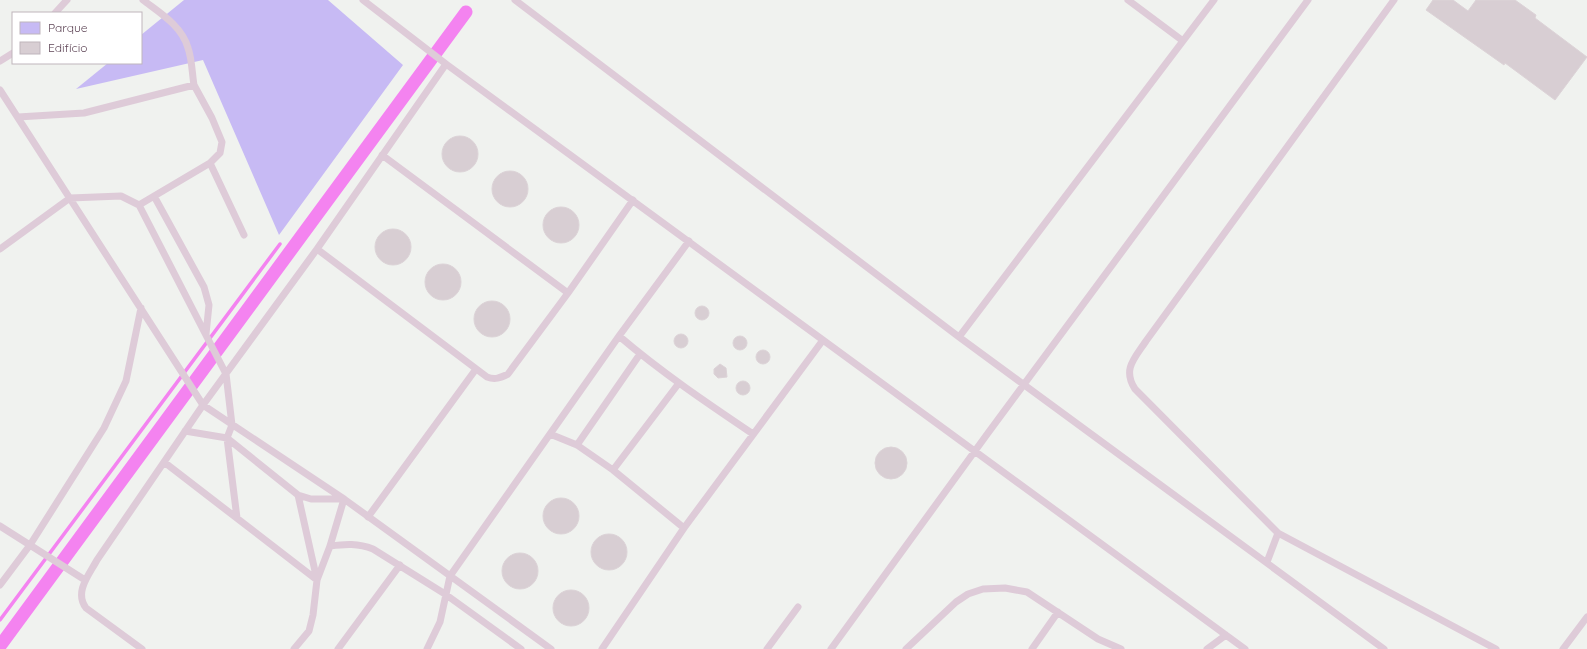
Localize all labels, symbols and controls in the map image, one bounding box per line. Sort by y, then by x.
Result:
legend [12,12,142,64]
text: Parque [48,20,88,35]
text: Edifício [48,40,88,55]

